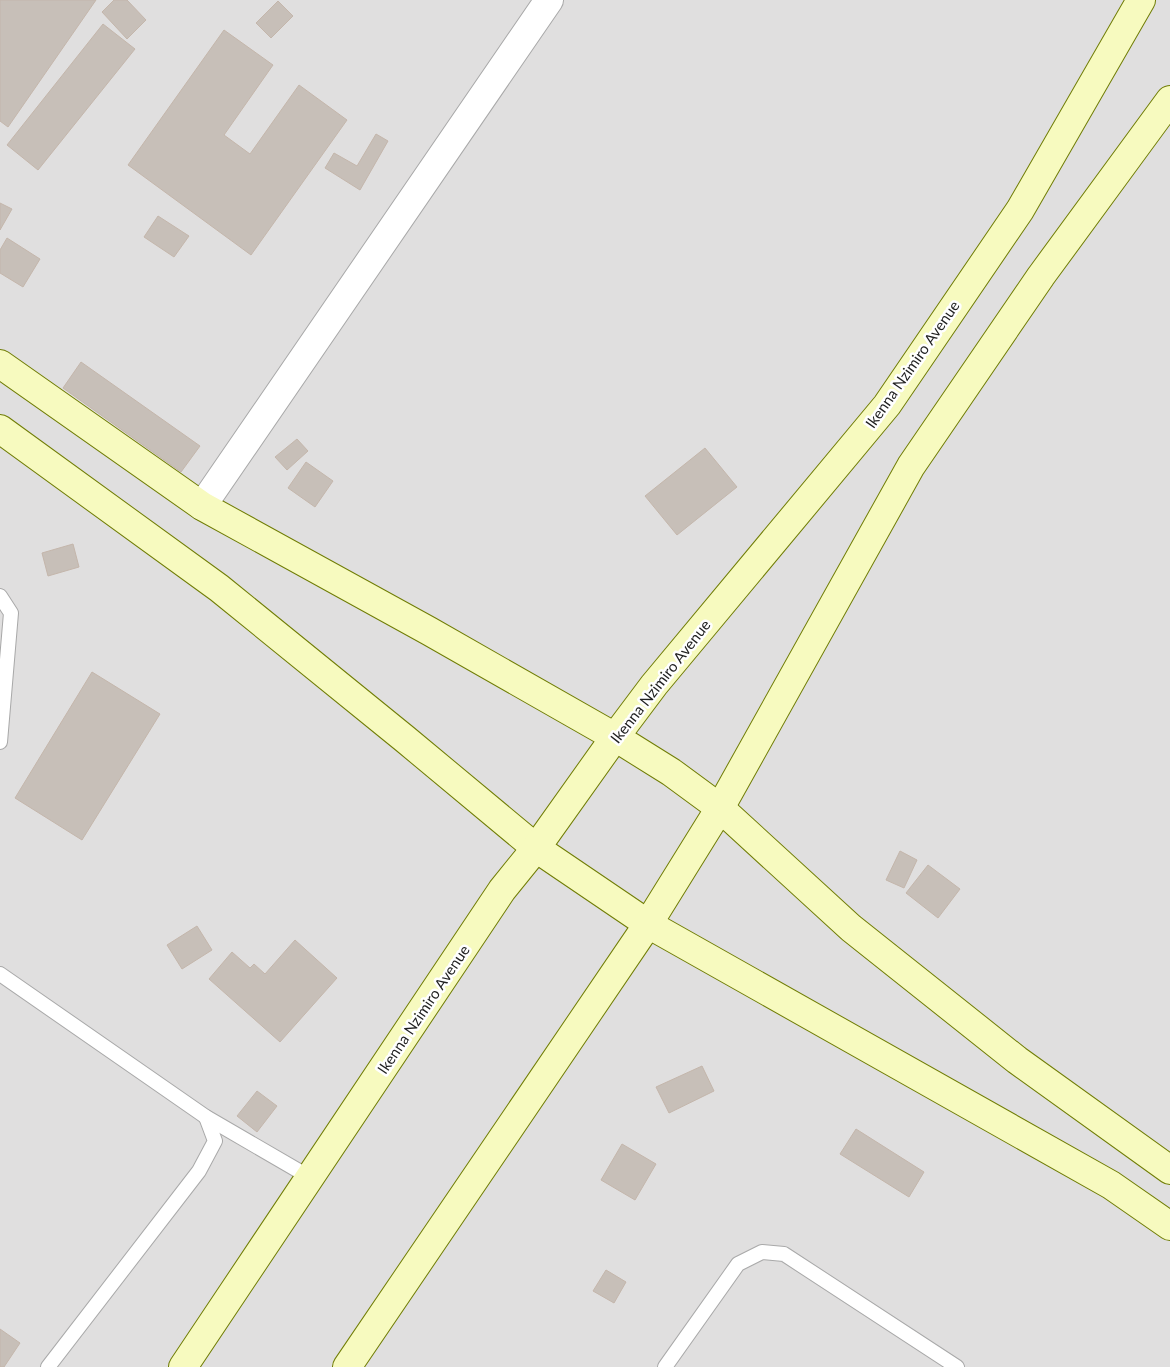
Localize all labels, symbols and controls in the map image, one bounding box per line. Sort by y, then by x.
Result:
street label: Ikenna Nzimiro Avenue [861,297,963,431]
street label: Ikenna Nzimiro Avenue [606,616,714,746]
street label: Ikenna Nzimiro Avenue [373,941,473,1077]

